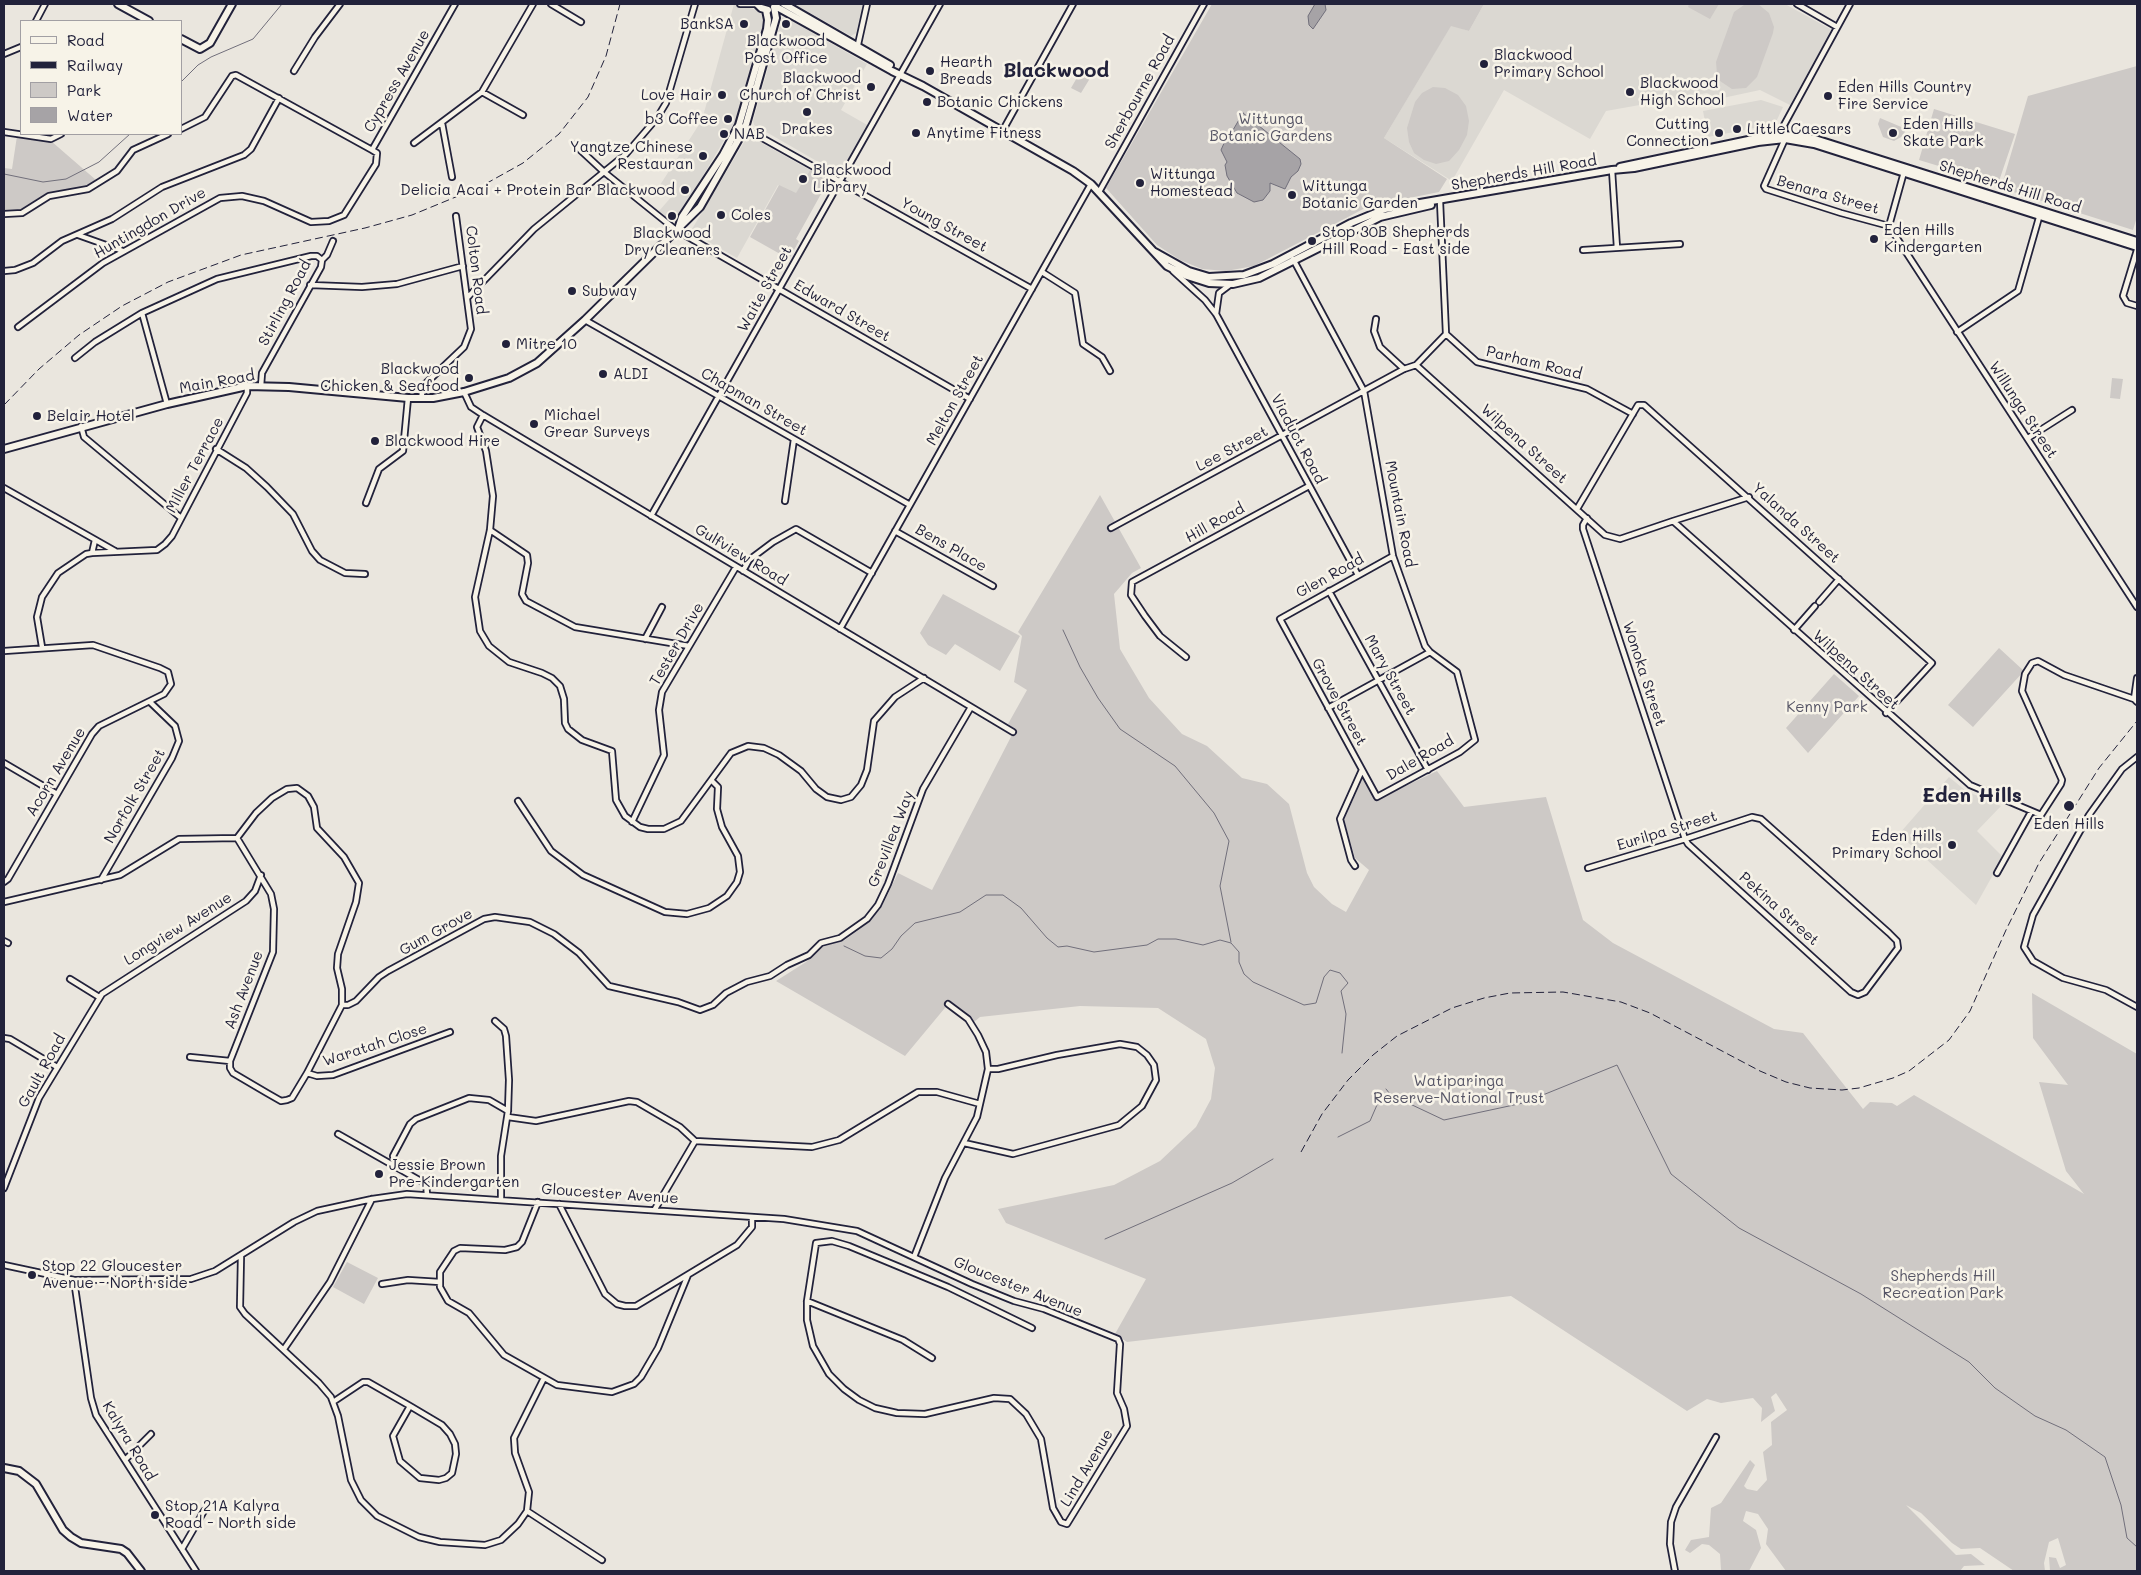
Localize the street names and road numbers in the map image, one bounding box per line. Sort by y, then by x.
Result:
street label: Cypress Avenue [360,26,434,136]
street label: Sherbourne Road [1101,32,1179,152]
street label: Shepherds Hill Road [1450,151,1598,195]
street label: Shepherds Hill Road [1937,157,2083,217]
street label: Benara Street [1775,172,1881,218]
street label: Huntingdon Drive [91,184,209,262]
street label: Young Street [897,194,991,256]
street label: Colton Road [462,225,490,315]
street label: Waite Street [734,243,796,335]
street label: Stirling Road [255,257,315,349]
street label: Edward Street [790,276,894,346]
street label: Parham Road [1484,342,1584,384]
street label: Melton Street [923,351,987,449]
street label: Willunga Street [1985,358,2061,462]
street label: Chapman Street [698,364,810,440]
street label: Main Road [178,367,256,397]
street label: Viaduct Road [1267,391,1329,487]
street label: Wilpena Street [1477,400,1571,488]
street label: Miller Terrace [162,414,228,516]
street label: Lee Street [1193,423,1271,475]
street label: Mountain Road [1381,459,1419,569]
street label: Yalanda Street [1748,479,1844,567]
street label: Hill Road [1182,499,1248,547]
street label: Gulfview Road [692,520,790,590]
street label: Bens Place [912,520,990,576]
street label: Glen Road [1293,550,1367,602]
street label: Tester Drive [646,599,708,689]
street label: Wonoka Street [1619,619,1669,729]
street label: Wilpena Street [1809,626,1903,714]
street label: Mary Street [1361,632,1419,718]
street label: Grove Street [1308,655,1370,749]
street label: Acorn Avenue [22,724,90,820]
street label: Dale Road [1383,731,1457,785]
street label: Norfolk Street [101,745,169,847]
street label: Grevillea Way [864,788,918,890]
street label: Eurilpa Street [1615,807,1719,855]
street label: Pekina Street [1735,868,1823,950]
street label: Longview Avenue [121,889,235,969]
street label: Gum Grove [396,905,476,959]
street label: Ash Avenue [221,948,267,1032]
street label: Waratah Close [321,1020,429,1070]
street label: Gault Road [14,1031,70,1111]
street label: Gloucester Avenue [541,1180,679,1208]
street label: Gloucester Avenue [951,1253,1085,1321]
street label: Kalyra Road [98,1398,160,1484]
street label: Lind Avenue [1057,1426,1117,1510]

